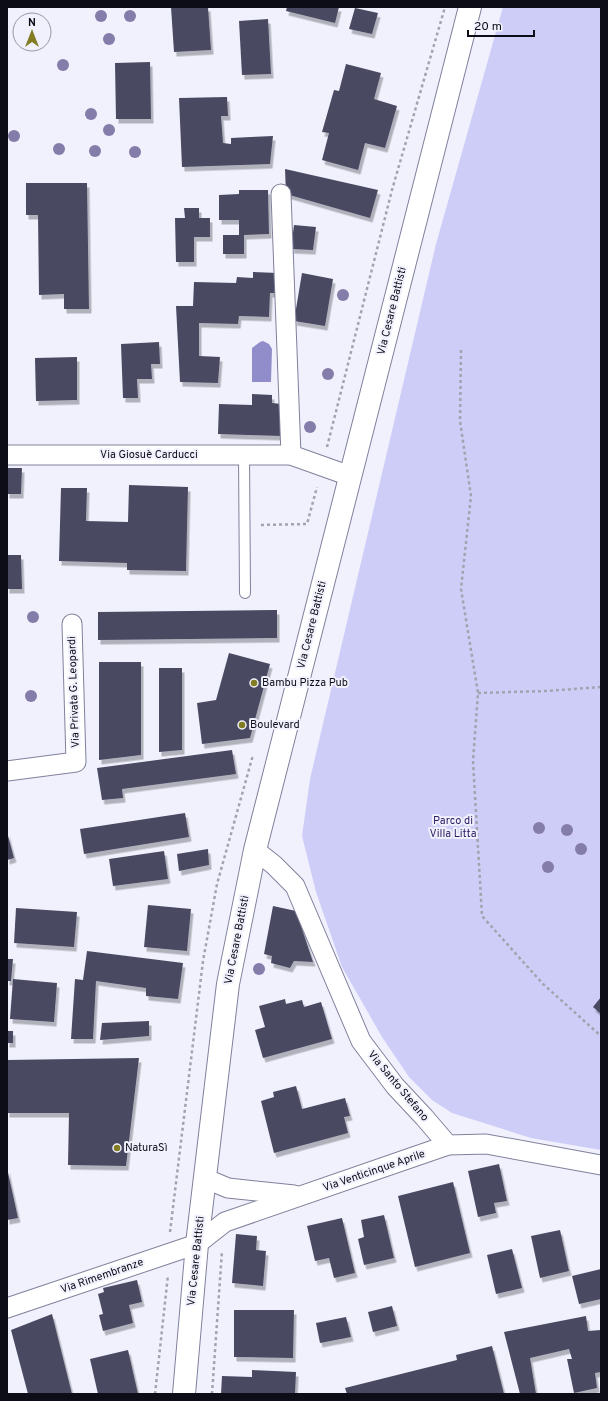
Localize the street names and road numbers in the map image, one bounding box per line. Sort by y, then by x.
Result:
street label: Via Cesare Battisti [374,266,410,356]
street label: Via Giosuè Carducci [100,448,198,462]
street label: Via Cesare Battisti [294,580,330,670]
street label: Via Privata G. Leopardi [65,636,83,748]
street label: Via Cesare Battisti [222,894,252,986]
street label: Via Santo Stefano [364,1048,432,1124]
street label: Via Venticinque Aprile [321,1147,427,1195]
street label: Via Cesare Battisti [184,1215,208,1307]
street label: Via Rimembranze [59,1255,145,1297]

